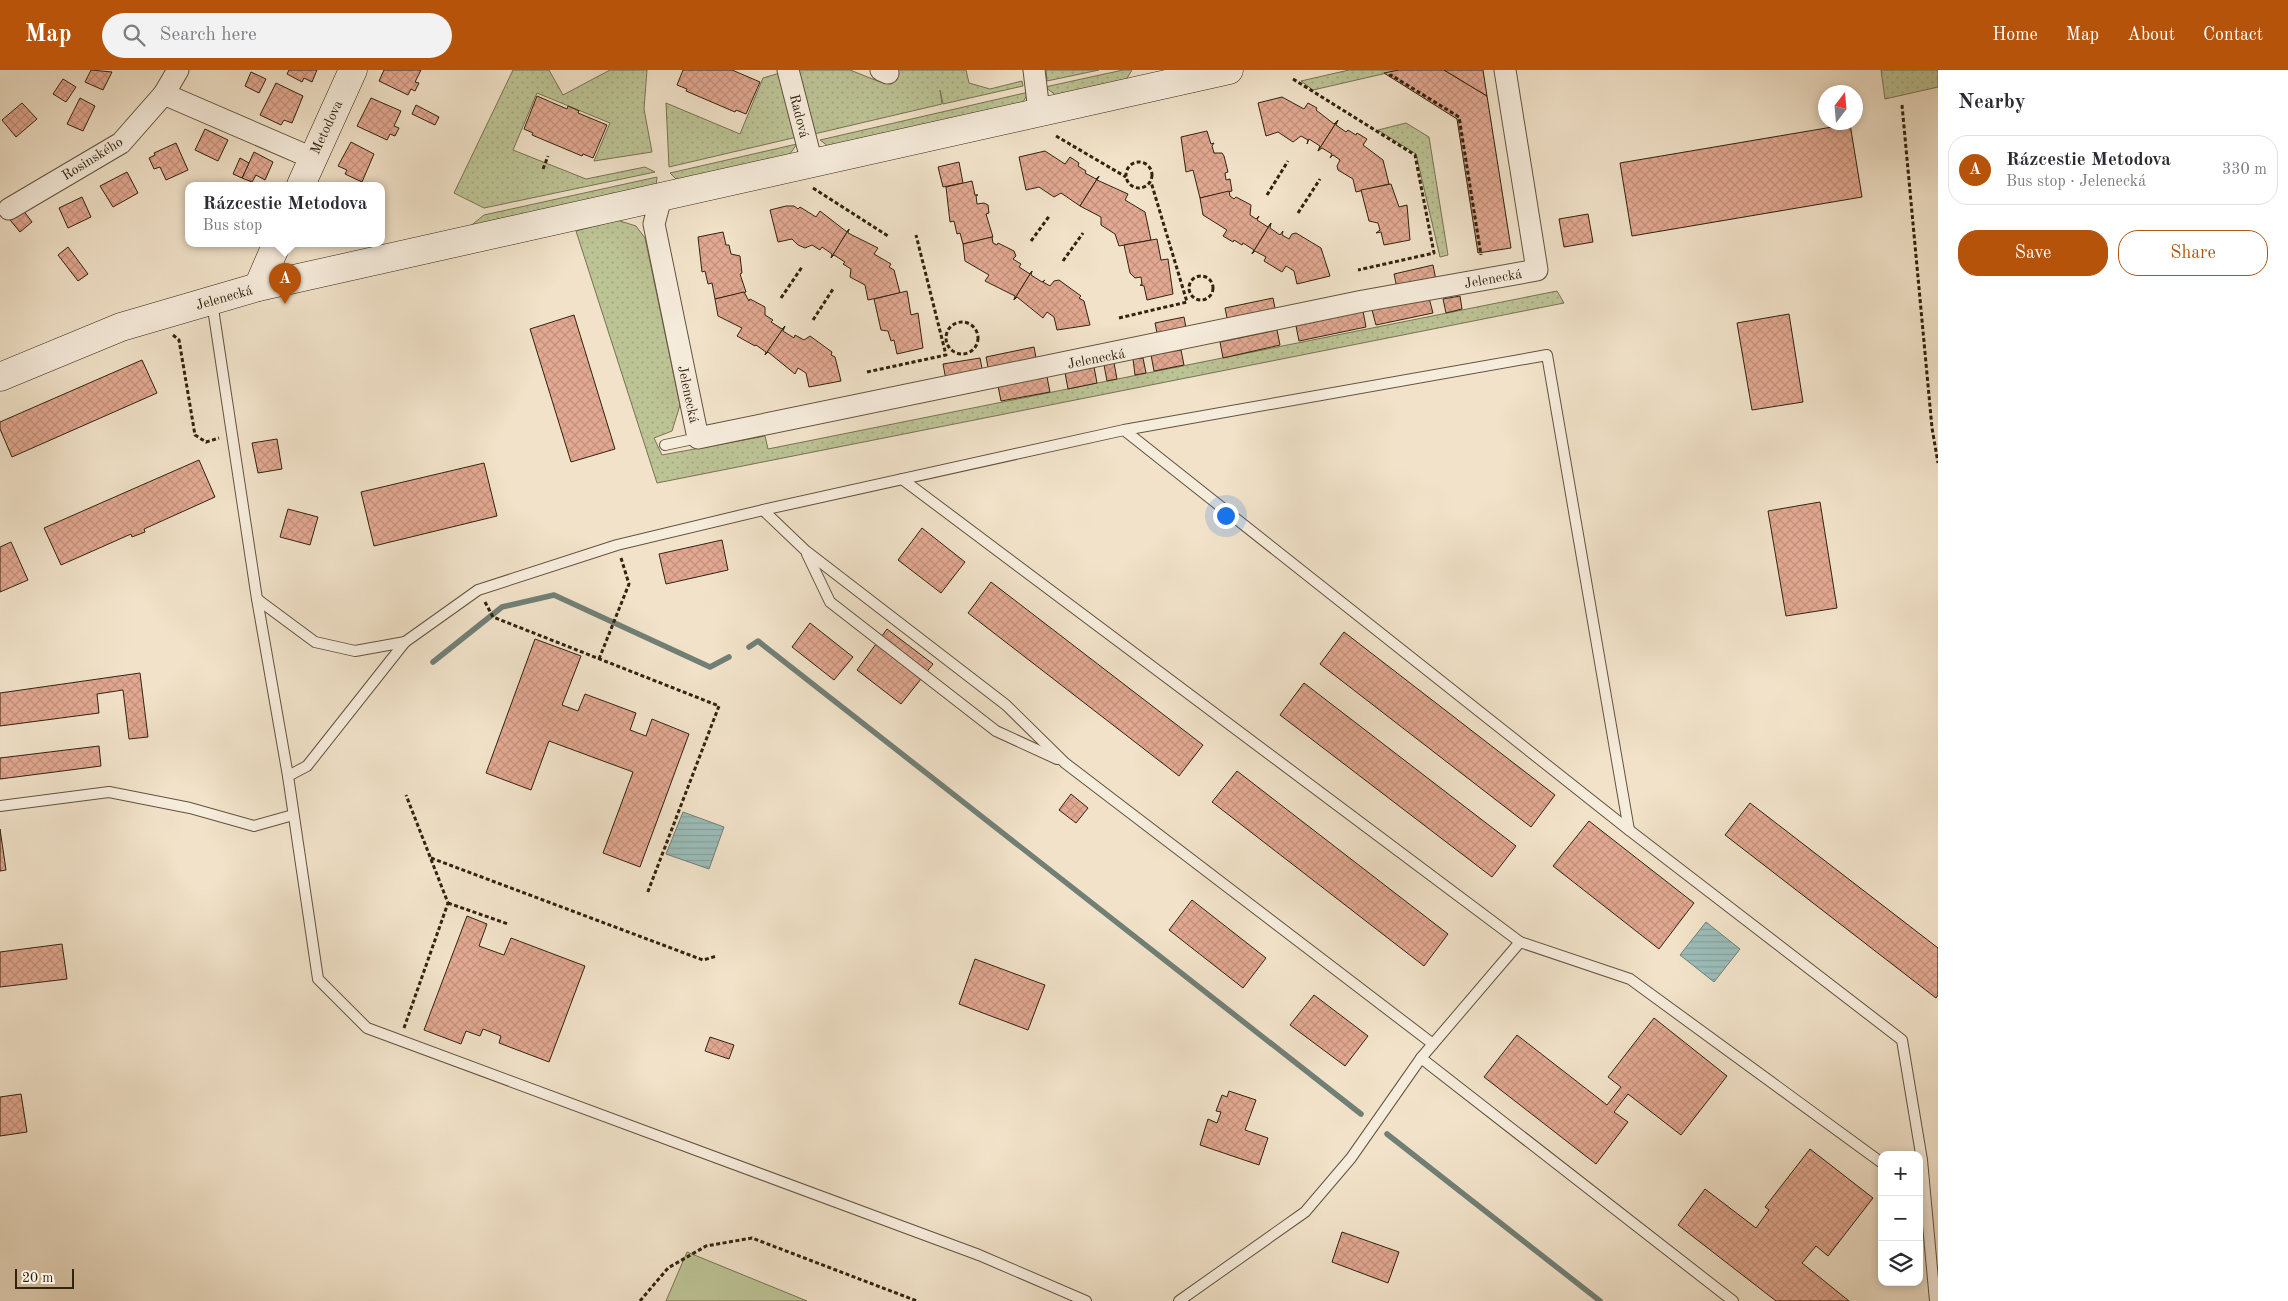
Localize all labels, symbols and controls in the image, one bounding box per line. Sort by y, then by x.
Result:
search box [102,13,452,58]
icon: search [120,21,148,49]
text: Map [25,23,72,47]
text: Search here [160,26,257,45]
text: Home [1992,26,2038,44]
text: Map [2066,26,2099,44]
text: About [2127,26,2175,44]
text: Contact [2203,26,2263,44]
north arrow [1818,85,1863,130]
text: Nearby [1958,92,2026,113]
street label: Radová [787,93,811,140]
street label: Metodova [308,98,345,156]
street label: Rosinského [60,135,125,183]
text: Rázcestie Metodova [2006,151,2171,170]
text: A [1969,162,1981,178]
text: 330 m [2222,162,2267,178]
text: Bus stop · Jelenecká [2006,174,2146,190]
popup [185,182,385,247]
text: Rázcestie Metodova [203,195,368,214]
text: Bus stop [203,218,262,234]
button: Save [1958,230,2108,276]
button: Share [2118,230,2268,276]
pin: A [269,263,301,304]
street label: Jelenecká [1463,267,1523,291]
street label: Jelenecká [194,283,254,313]
street label: Jelenecká [1066,347,1126,371]
street label: Jelenecká [675,364,701,424]
your location [1213,503,1239,529]
map controls [1878,1151,1923,1286]
button: + [1878,1151,1923,1196]
button: − [1878,1196,1923,1241]
button: layers [1878,1241,1923,1286]
scale bar [15,1266,74,1289]
text: 20 m [22,1271,53,1285]

